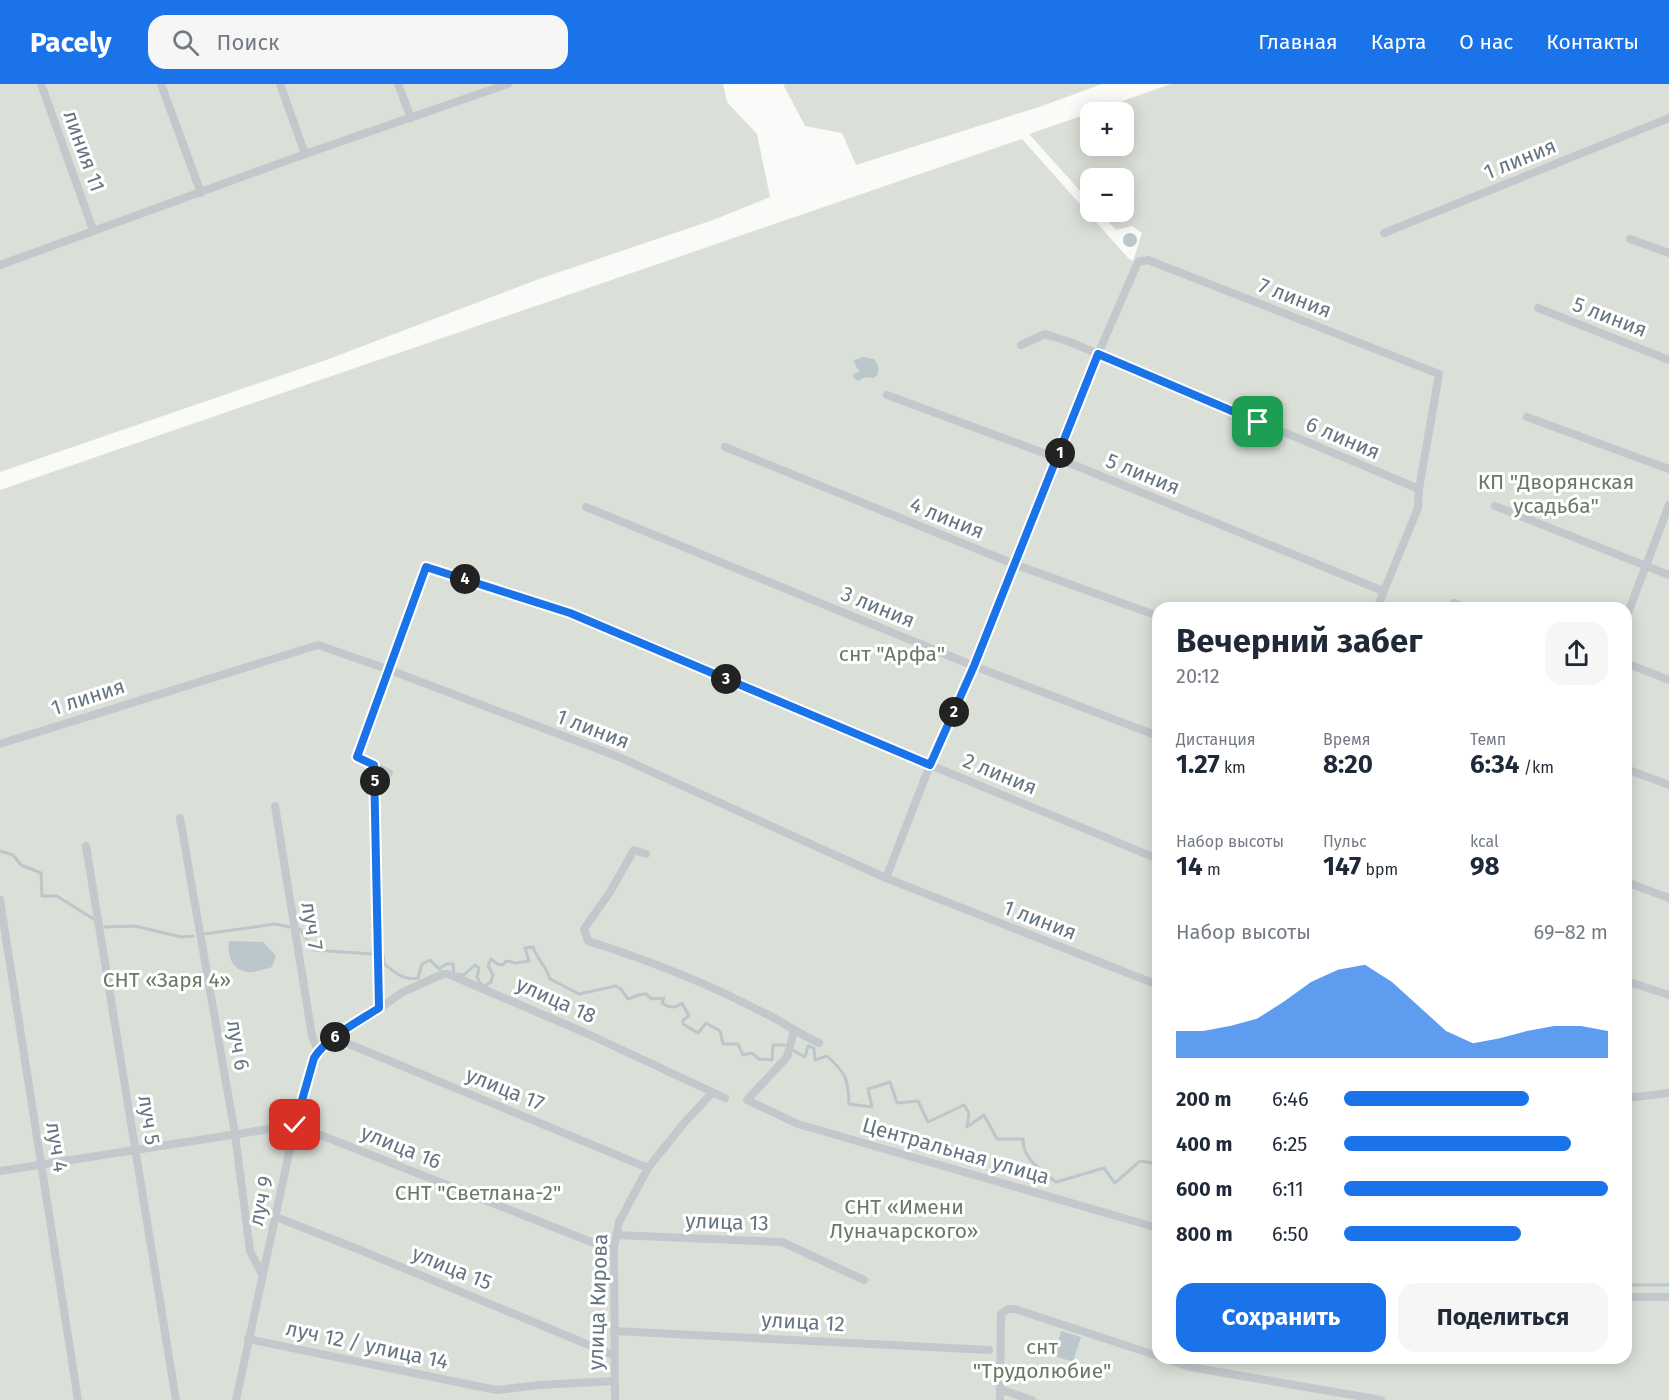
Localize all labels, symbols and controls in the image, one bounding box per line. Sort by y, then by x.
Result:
search box [148,15,568,69]
text: Pacely [30,26,112,59]
icon: search [169,26,202,59]
text: Поиск [217,29,279,56]
text: Главная [1258,29,1338,55]
text: Карта [1371,29,1426,55]
text: О нас [1459,29,1513,55]
text: Контакты [1546,29,1639,55]
map controls [1080,102,1134,222]
button: + [1080,102,1134,156]
street label: линия 11 [57,107,111,195]
street label: 1 линия [1480,133,1560,185]
button: − [1080,168,1134,222]
street label: 7 линия [1255,272,1335,324]
street label: 5 линия [1569,291,1651,343]
pin [1232,396,1283,447]
icon: arrive [1241,405,1274,438]
street label: 6 линия [1302,411,1384,465]
pin: 1 [1045,438,1075,468]
text: 1 [1056,443,1064,462]
street label: 5 линия [1102,447,1184,501]
park label: КП "Дворянская усадьба" [1478,469,1634,519]
street label: 4 линия [906,491,988,545]
pin: 4 [450,564,480,594]
text: 4 [460,569,470,588]
street label: 3 линия [837,580,919,634]
text: Вечерний забег [1176,621,1422,661]
button: share [1545,622,1608,685]
park label: снт "Арфа" [839,641,945,667]
pin: 3 [711,664,741,694]
text: 20:12 [1176,664,1220,688]
text: 3 [722,669,730,688]
street label: 1 линия [48,673,128,721]
pin: 2 [939,697,969,727]
text: 2 [950,702,958,721]
street label: 1 линия [553,703,633,755]
text: Дистанция [1176,730,1256,749]
text: Время [1323,730,1371,749]
text: Темп [1470,730,1506,749]
street label: 2 линия [959,747,1041,801]
text: 1.27 [1176,749,1220,780]
text: 8:20 [1323,749,1373,780]
text: 6:34 [1470,749,1519,780]
text: km [1220,758,1246,777]
text: /km [1519,758,1554,777]
pin: 5 [360,766,390,796]
text: 5 [371,771,379,790]
text: Набор высоты [1176,832,1284,851]
text: Пульс [1323,832,1367,851]
text: kcal [1470,832,1499,851]
text: 14 [1176,851,1203,882]
text: 147 [1323,851,1361,882]
text: 98 [1470,851,1500,882]
text: m [1203,860,1221,879]
text: bpm [1361,860,1398,879]
street label: 1 линия [1000,894,1080,946]
street label: луч 7 [295,900,329,952]
text: Набор высоты [1176,920,1311,944]
text: 69–82 m [1534,920,1608,944]
park label: СНТ «Заря 4» [103,967,231,993]
street label: улица 18 [512,971,600,1029]
street label: луч 6 [221,1018,255,1072]
pin: 6 [320,1022,350,1052]
text: 6 [330,1027,340,1046]
street label: улица 17 [462,1061,548,1117]
text: 200 m [1176,1087,1231,1111]
text: 6:46 [1272,1087,1309,1111]
street label: луч 5 [132,1093,166,1147]
pin [269,1099,320,1150]
icon: check [278,1108,311,1141]
street label: Центральная улица [859,1112,1053,1190]
street label: улица 16 [357,1119,445,1175]
street label: луч 4 [40,1120,74,1174]
text: 400 m [1176,1132,1232,1156]
text: 6:25 [1272,1132,1307,1156]
street label: луч 9 [243,1174,279,1228]
text: 600 m [1176,1177,1232,1201]
text: 6:11 [1272,1177,1304,1201]
park label: СНТ "Светлана-2" [395,1180,561,1206]
park label: СНТ «Имени Луначарского» [830,1194,978,1244]
street label: улица 13 [685,1208,769,1236]
text: 800 m [1176,1222,1233,1246]
text: 6:50 [1272,1222,1309,1246]
street label: улица Кирова [583,1233,613,1371]
street label: улица 15 [408,1240,496,1296]
button: Сохранить [1176,1283,1386,1352]
button: Поделиться [1398,1283,1608,1352]
street label: улица 12 [761,1307,845,1337]
street label: луч 12 / улица 14 [283,1315,451,1375]
park label: снт "Трудолюбие" [973,1334,1111,1384]

